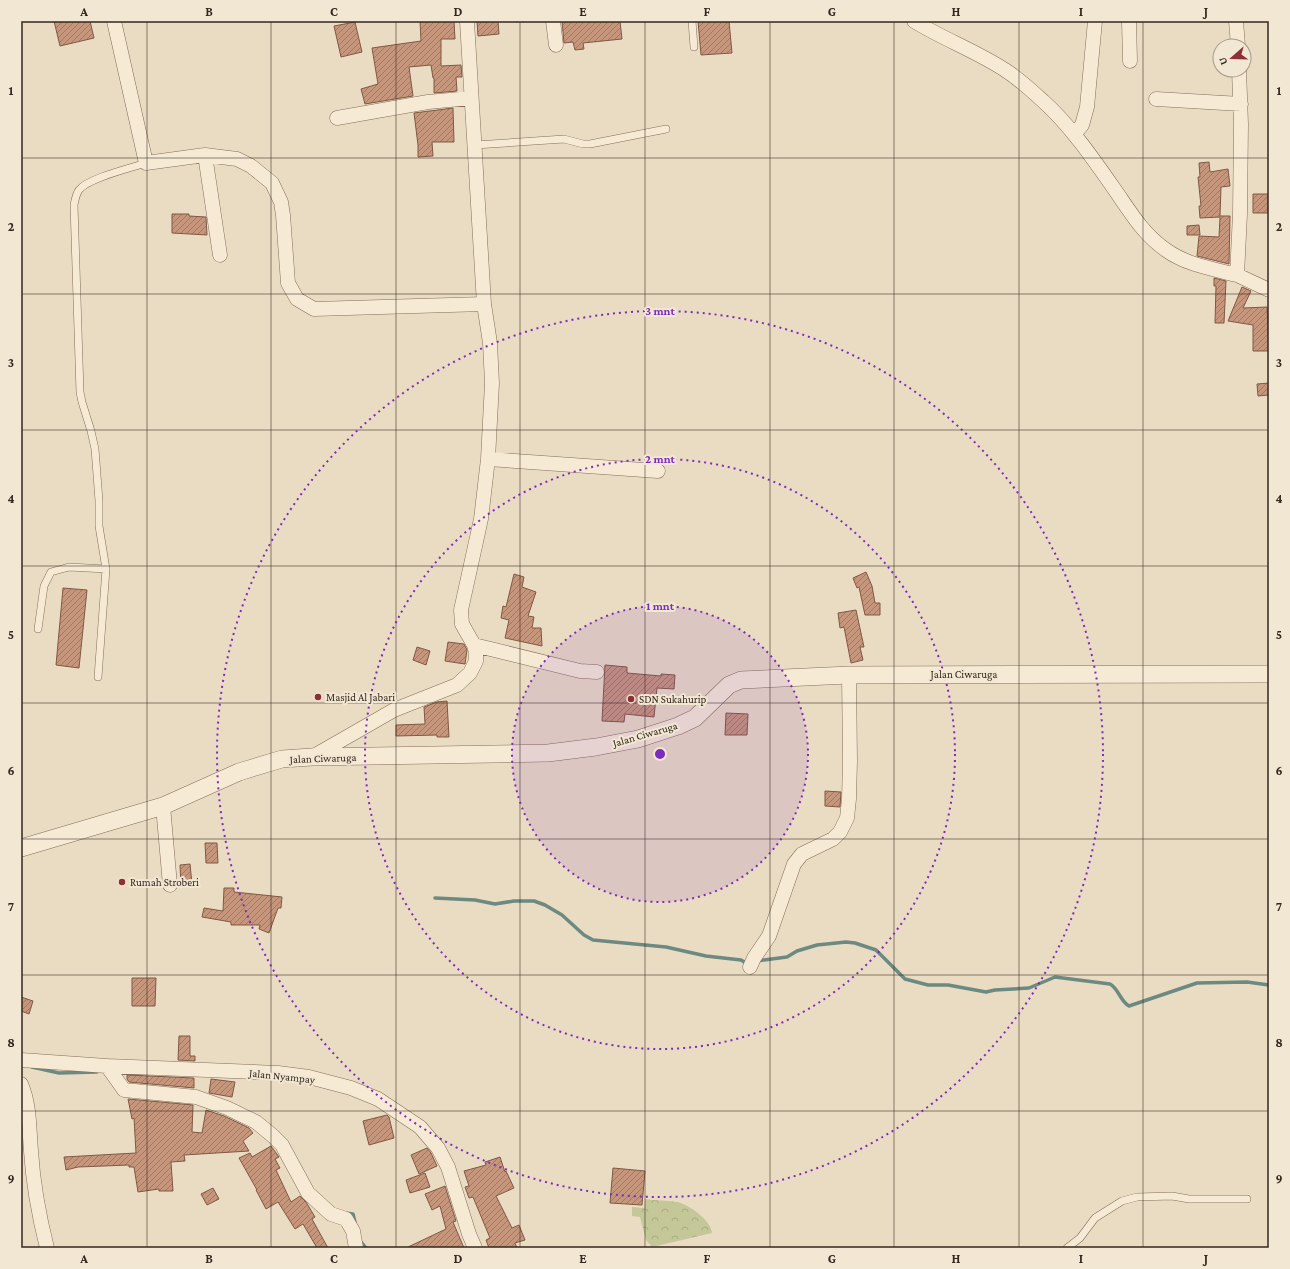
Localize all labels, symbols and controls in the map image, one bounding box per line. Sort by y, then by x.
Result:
text: A [79,4,88,19]
text: B [205,4,213,19]
text: C [330,4,338,19]
text: D [454,4,463,19]
text: E [579,4,587,19]
text: F [704,4,711,19]
text: G [828,4,836,19]
text: H [952,4,961,19]
text: I [1079,4,1083,19]
text: J [1202,4,1208,19]
north arrow [1212,38,1252,78]
text: U [1216,55,1230,67]
text: 1 [9,83,14,98]
text: 1 [1277,83,1282,98]
text: 2 [8,219,15,234]
text: 2 [1276,219,1283,234]
text: 3 mnt [645,304,675,318]
text: 3 [8,355,14,370]
text: 3 [1276,355,1282,370]
text: 2 mnt [645,452,676,466]
text: 4 [7,491,15,506]
text: 4 [1275,491,1283,506]
text: 1 mnt [646,599,675,613]
text: 5 [8,627,14,642]
text: 5 [1276,627,1282,642]
street label: Jalan Ciwaruga [930,668,997,681]
place label: Masjid Al Jabari [326,691,395,704]
marker: Masjid Al Jabari [313,692,323,702]
place label: SDN Sukahurip [639,693,707,706]
marker: SDN Sukahurip [626,694,636,704]
street label: Jalan Ciwaruga [610,719,679,750]
centre of rings [653,747,667,761]
street label: Jalan Ciwaruga [288,751,357,766]
text: 6 [7,763,15,778]
text: 6 [1275,763,1283,778]
place label: Rumah Stroberi [130,876,199,888]
marker: Rumah Stroberi [117,877,127,887]
text: 7 [8,899,14,914]
text: 7 [1276,899,1282,914]
text: 8 [7,1035,15,1050]
text: 8 [1275,1035,1283,1050]
street label: Jalan Nyampay [247,1066,316,1087]
text: 9 [7,1171,15,1186]
text: 9 [1275,1171,1283,1186]
text: A [79,1251,88,1266]
text: B [205,1251,213,1266]
text: C [330,1251,338,1266]
text: D [454,1251,463,1266]
text: E [579,1251,587,1266]
text: F [704,1251,711,1266]
text: G [828,1251,836,1266]
text: H [952,1251,961,1266]
text: I [1079,1251,1083,1266]
text: J [1202,1251,1208,1266]

